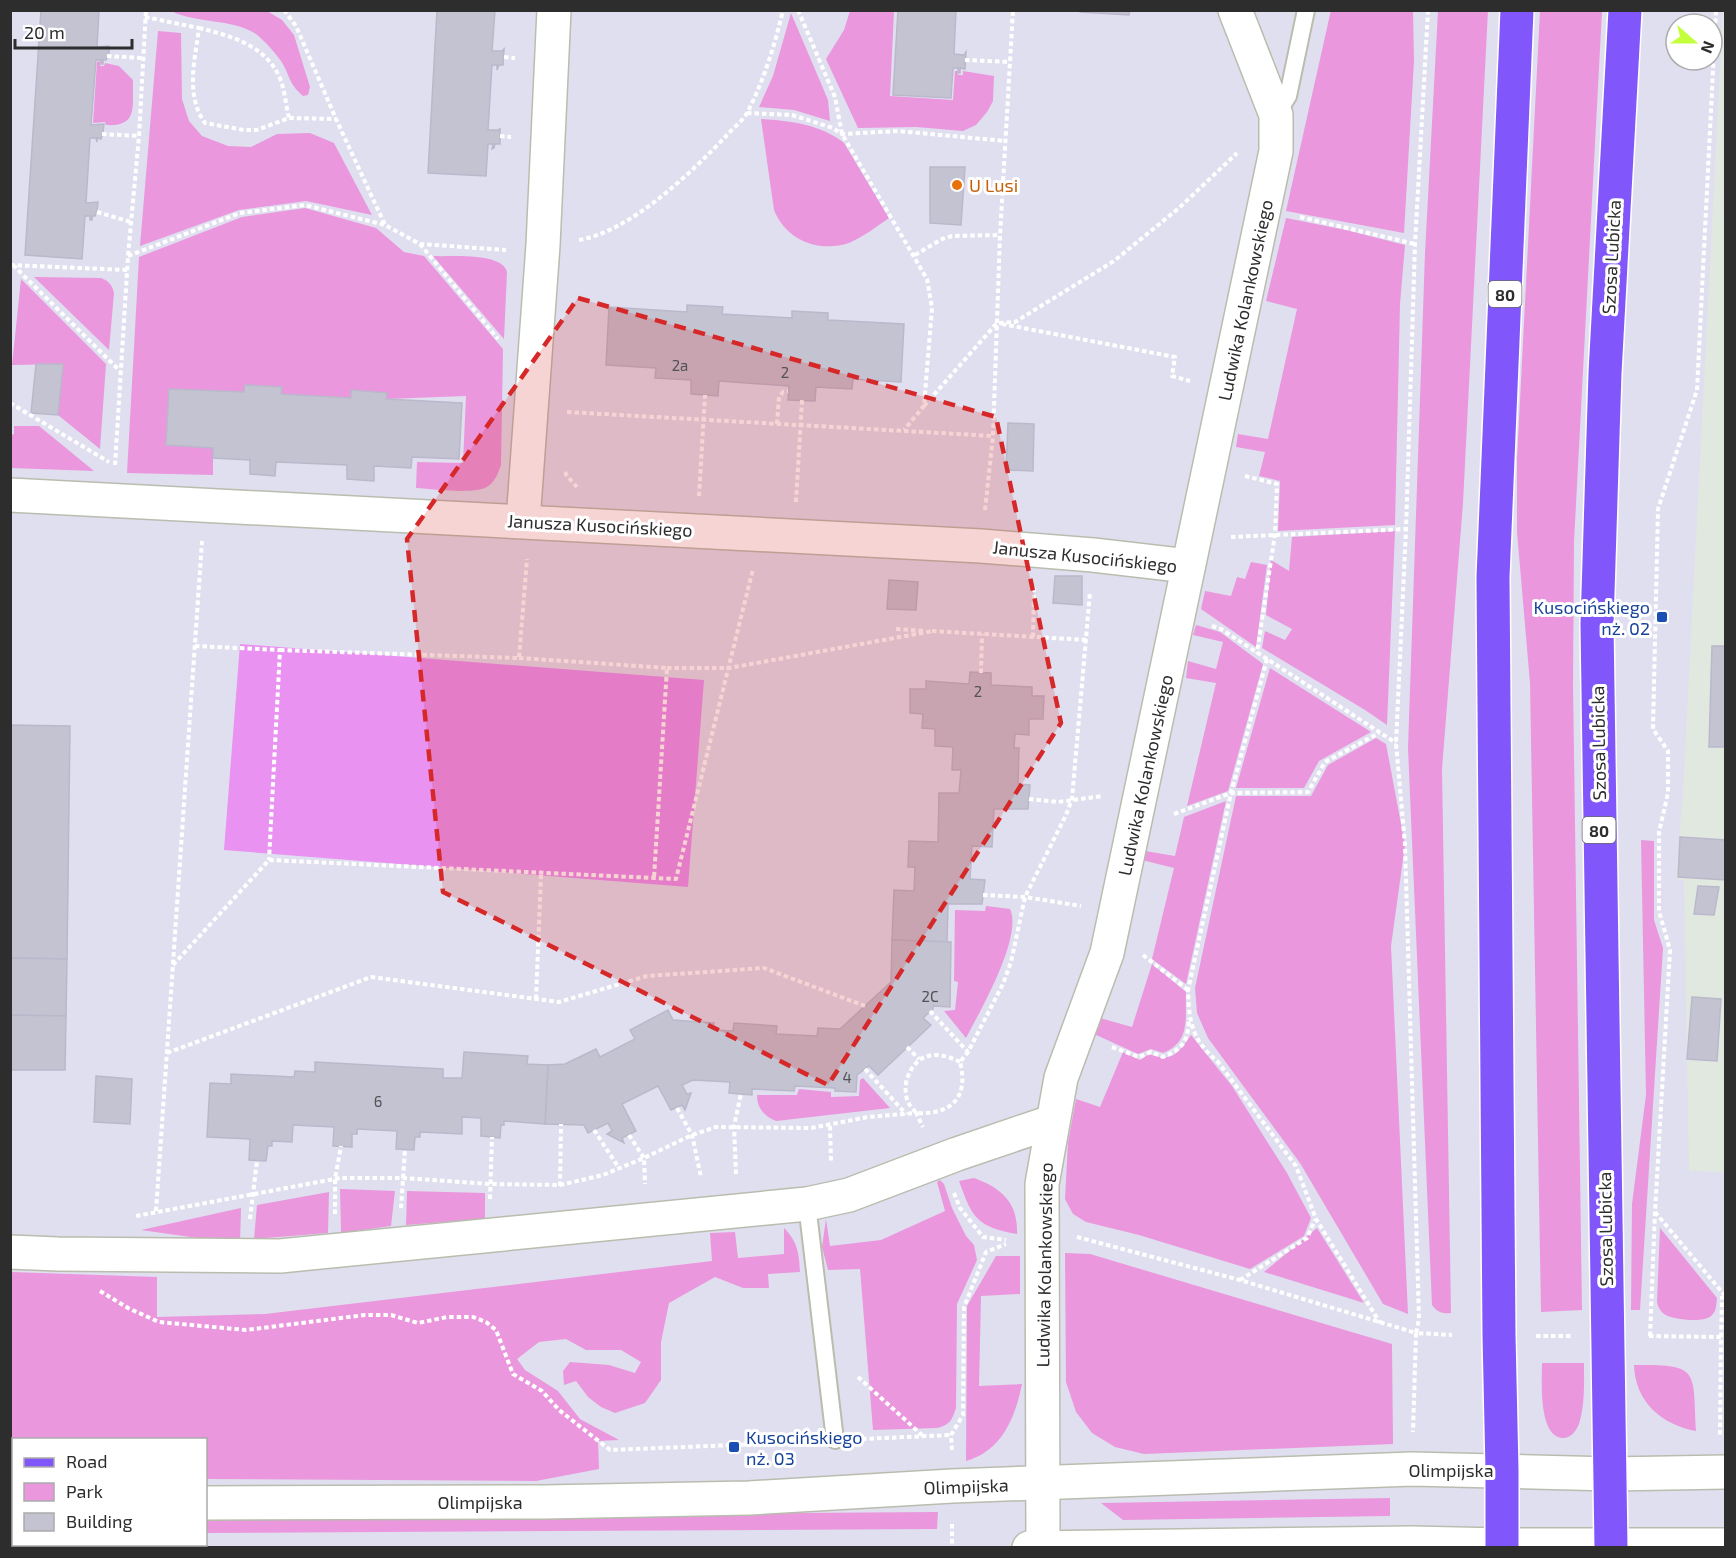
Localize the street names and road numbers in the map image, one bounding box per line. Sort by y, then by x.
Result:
street label: Ludwika Kolankowskiego [1213,197,1277,403]
street label: Szosa Lubicka [1597,199,1625,315]
road number: 80 [1488,281,1522,307]
street label: Janusza Kusocińskiego [507,509,693,541]
street label: Janusza Kusocińskiego [992,535,1178,577]
street label: Ludwika Kolankowskiego [1113,672,1177,878]
street label: Szosa Lubicka [1586,686,1610,800]
road number: 80 [1582,817,1616,843]
street label: Ludwika Kolankowskiego [1031,1162,1057,1368]
street label: Szosa Lubicka [1593,1172,1617,1286]
street label: Olimpijska [1408,1459,1494,1481]
street label: Olimpijska [923,1474,1009,1498]
street label: Olimpijska [437,1491,523,1513]

